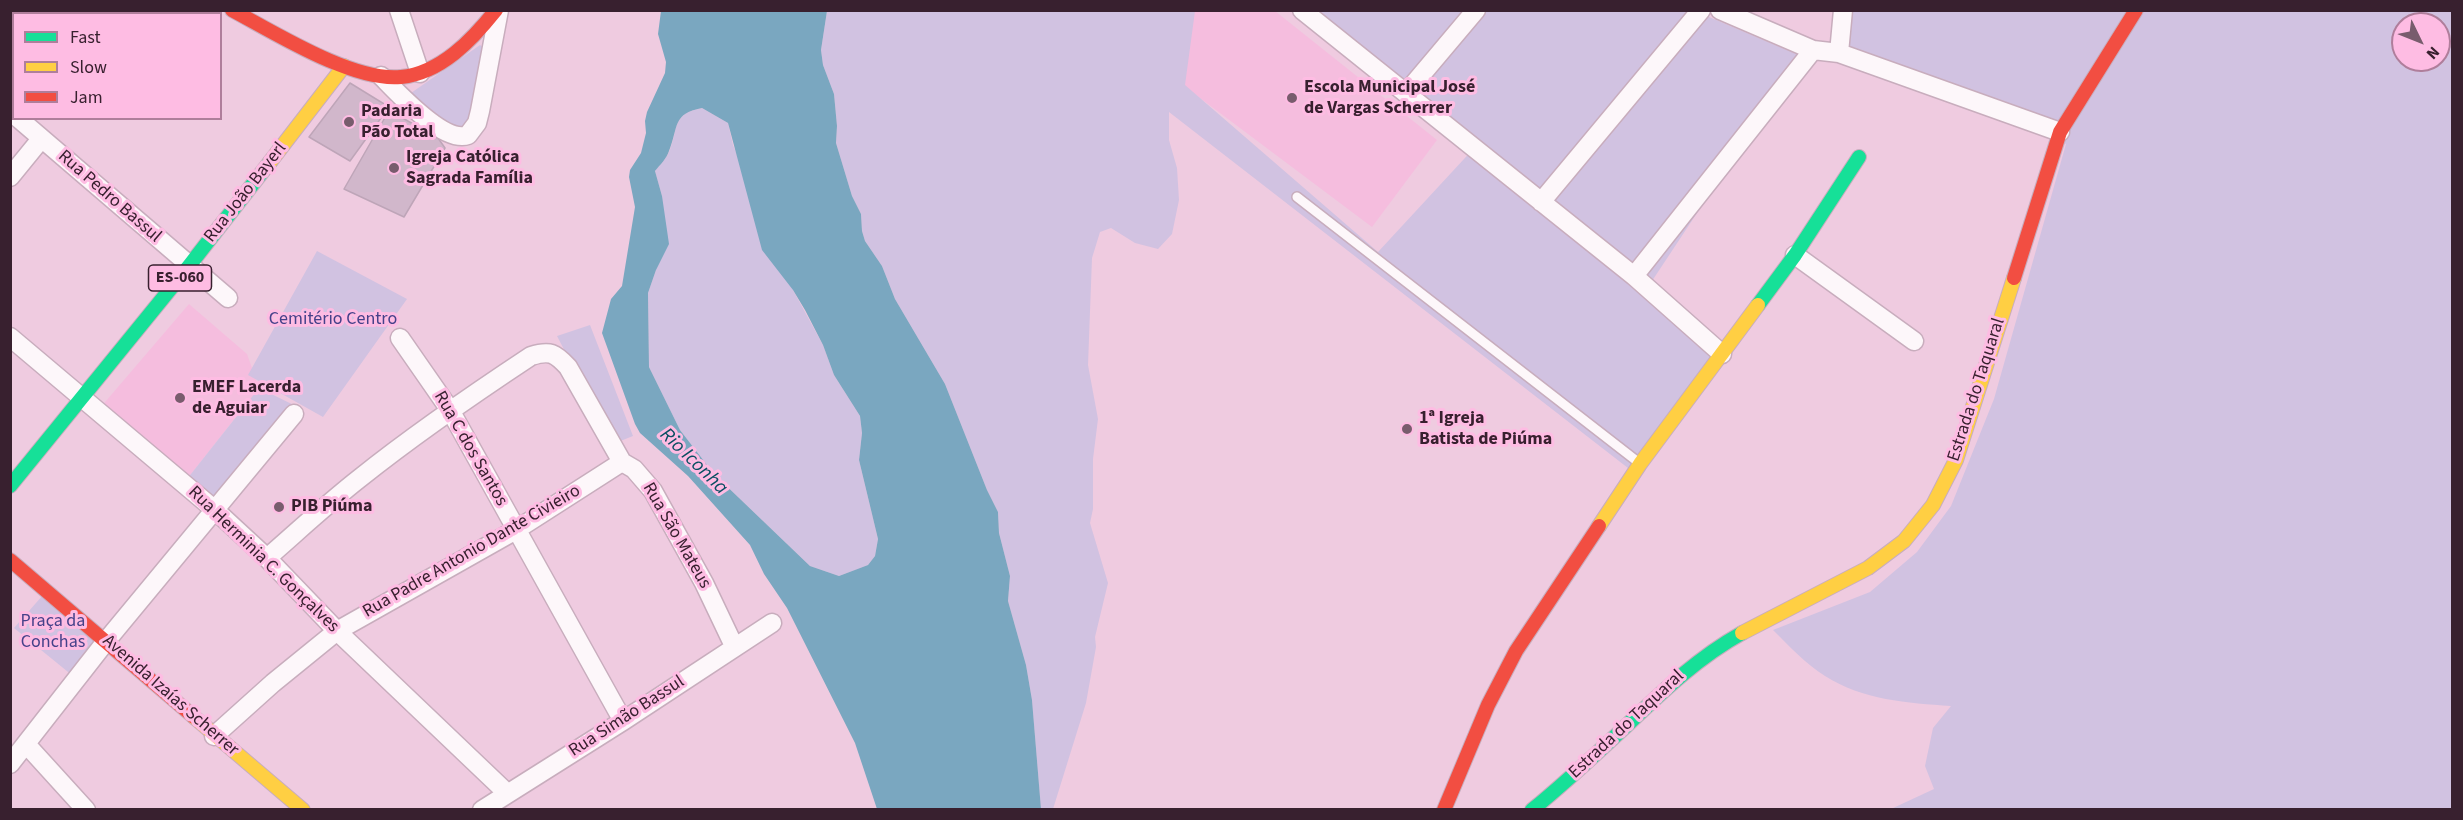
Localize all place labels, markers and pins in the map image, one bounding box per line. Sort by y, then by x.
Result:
place label: Escola Municipal José de Vargas Scherrer [1304,77,1475,119]
marker: Escola Municipal José de Vargas Scherrer [1285,91,1299,105]
place label: Padaria Pão Total [361,101,434,144]
marker: Padaria Pão Total [342,115,356,129]
place label: Igreja Católica Sagrada Família [406,147,533,190]
marker: Igreja Católica Sagrada Família [387,161,401,175]
place label: EMEF Lacerda de Aguiar [192,377,301,420]
marker: EMEF Lacerda de Aguiar [173,391,187,405]
place label: 1ª Igreja Batista de Piúma [1419,408,1552,450]
marker: 1ª Igreja Batista de Piúma [1400,422,1414,436]
place label: PIB Piúma [291,496,372,518]
marker: PIB Piúma [272,500,286,514]

